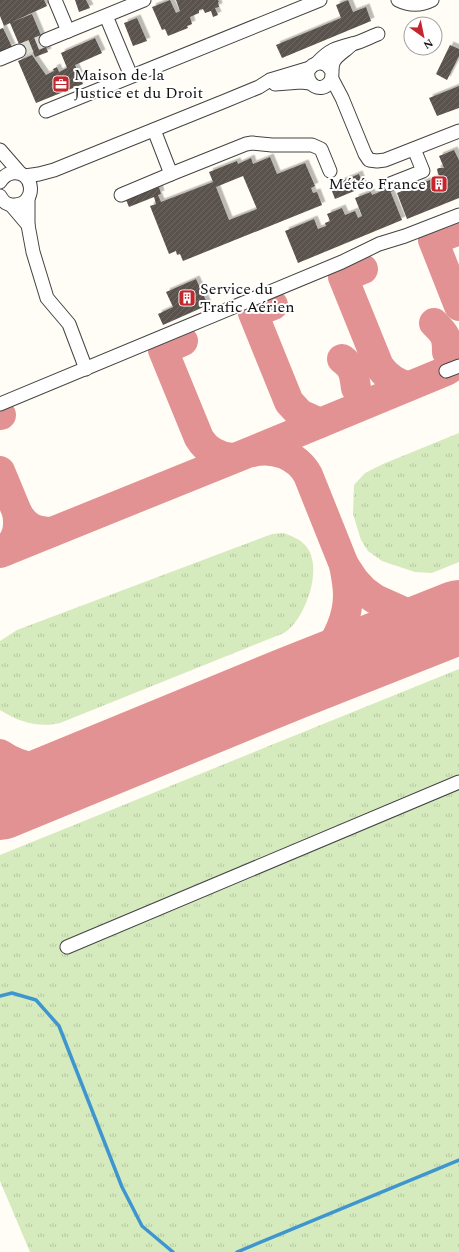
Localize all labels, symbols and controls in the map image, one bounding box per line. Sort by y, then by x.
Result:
north arrow [403,16,443,56]
text: N [420,34,437,54]
place label: Maison de la Justice et du Droit [74,63,204,105]
office icon: Maison de la Justice et du Droit [51,74,71,94]
place label: Météo France [328,172,426,196]
building icon: Météo France [429,174,449,194]
place label: Service du Trafic Aérien [200,277,294,319]
building icon: Service du Trafic Aérien [177,288,197,308]

